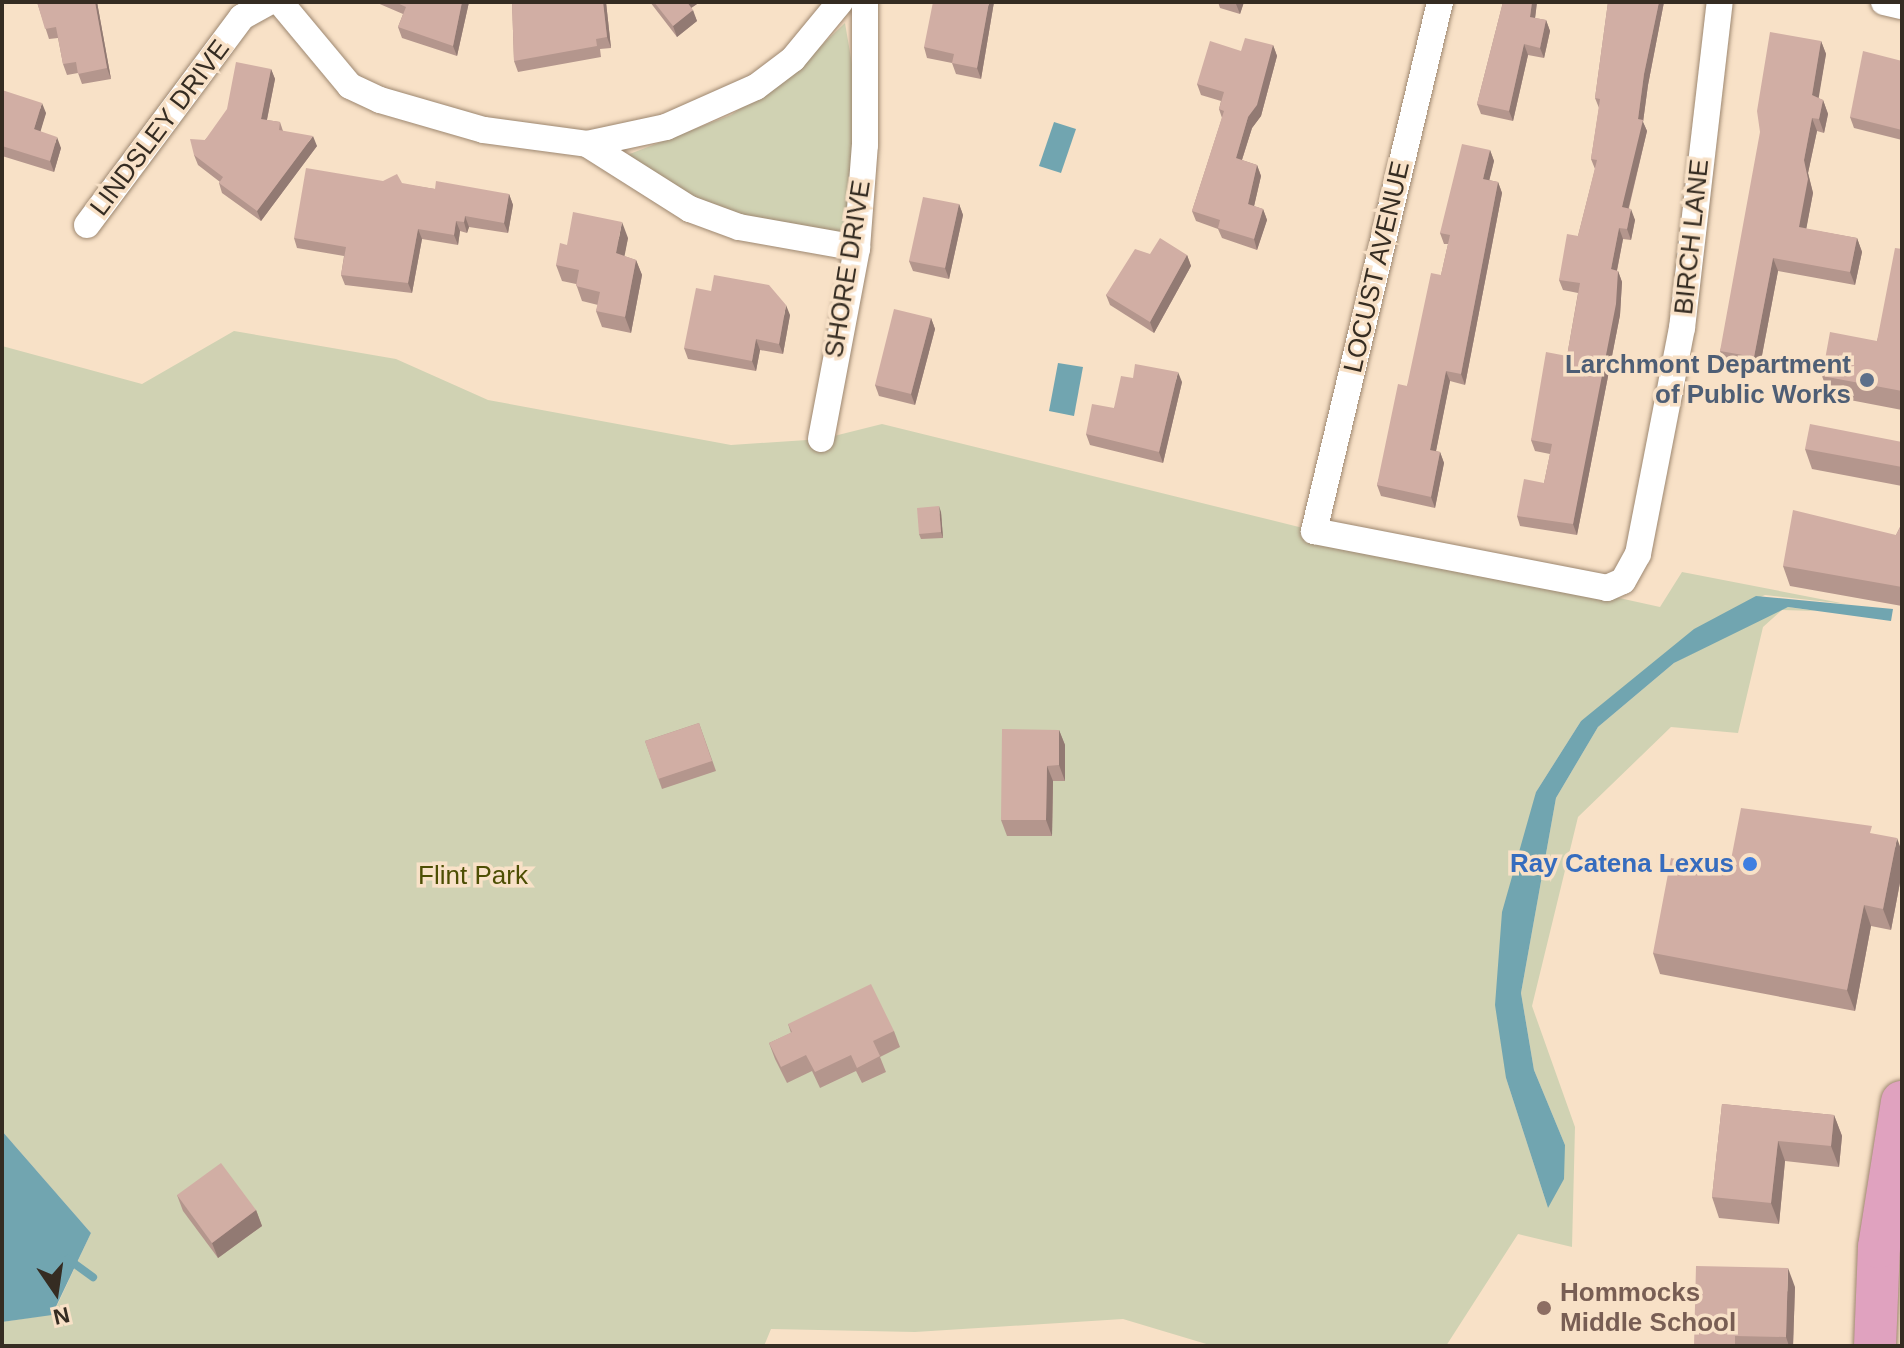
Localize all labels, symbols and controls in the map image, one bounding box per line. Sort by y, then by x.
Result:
street label: LINDSLEY DRIVE [84,34,236,222]
street label: LOCUST AVENUE [1337,157,1417,377]
street label: BIRCH LANE [1668,158,1716,316]
street label: SHORE DRIVE [819,178,877,360]
place label: Larchmont Department of Public Works [1565,349,1851,410]
marker: Larchmont Department of Public Works [1858,371,1876,389]
place label: Ray Catena Lexus [1510,848,1734,880]
marker: Ray Catena Lexus [1741,855,1759,873]
park label: Flint Park [418,860,528,892]
north arrow [16,1252,96,1332]
place label: Hommocks Middle School [1560,1277,1736,1338]
marker: Hommocks Middle School [1535,1299,1553,1317]
text: N [51,1302,72,1330]

